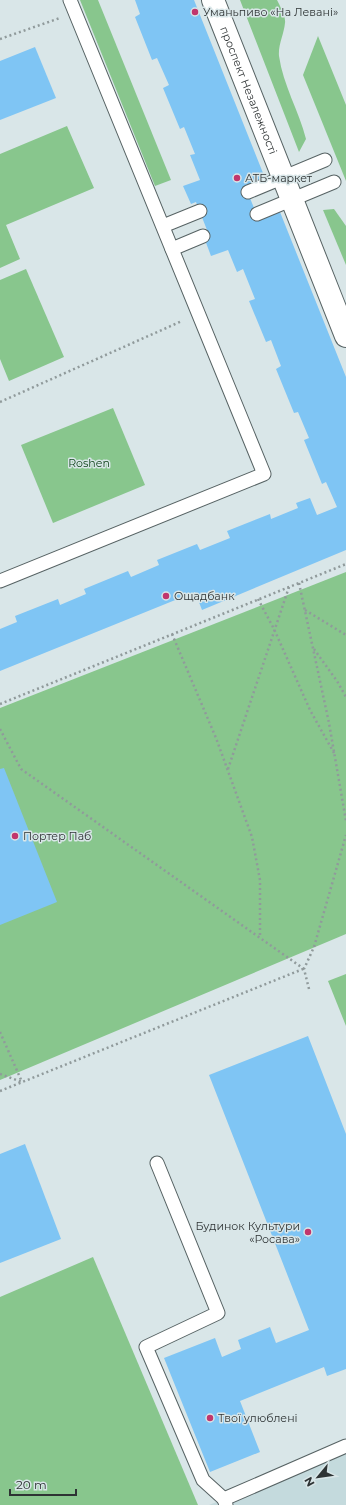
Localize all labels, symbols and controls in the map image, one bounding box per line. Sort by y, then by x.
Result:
place label: Уманьпиво «На Левані» [203,5,338,19]
marker: Уманьпиво «На Левані» [190,7,200,17]
street label: проспект Незалежності [217,24,280,156]
place label: АТБ-маркет [245,171,313,185]
marker: АТБ-маркет [232,173,242,183]
park label: Roshen [68,456,110,470]
place label: Ощадбанк [174,589,235,603]
marker: Ощадбанк [161,591,171,601]
place label: Портер Паб [23,829,91,843]
marker: Портер Паб [10,831,20,841]
place label: Будинок Культури «Росава» [196,1219,300,1246]
marker: Будинок Культури «Росава» [303,1227,313,1237]
place label: Твої улюблені [218,1411,298,1425]
marker: Твої улюблені [205,1413,215,1423]
north arrow [298,1457,338,1497]
scale bar [10,1471,76,1497]
text: N [301,1475,318,1489]
text: 20 m [16,1477,47,1492]

